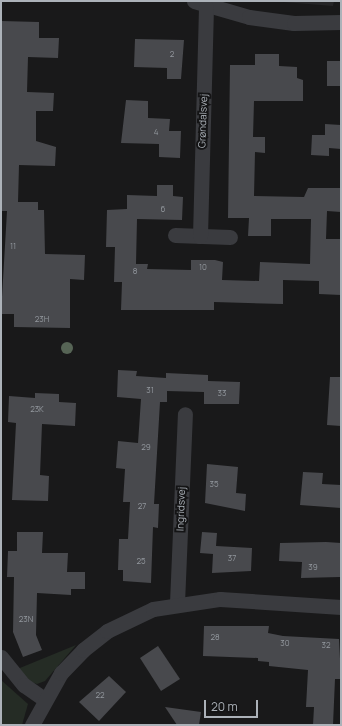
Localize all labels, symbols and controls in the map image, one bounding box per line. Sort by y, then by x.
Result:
house number: 2 [170,49,174,59]
street label: Grøndalsvej [196,94,210,148]
house number: 4 [154,127,158,137]
house number: 6 [161,204,165,214]
house number: 11 [10,241,16,251]
house number: 10 [199,262,207,272]
house number: 8 [133,266,137,276]
house number: 23H [35,314,49,324]
house number: 31 [146,385,154,395]
house number: 33 [218,388,226,398]
house number: 23K [30,404,44,414]
house number: 29 [141,442,151,452]
house number: 35 [209,479,219,489]
street label: Ingridsvej [174,487,188,531]
house number: 27 [138,501,146,511]
house number: 37 [228,553,236,563]
house number: 25 [136,556,146,566]
house number: 39 [308,562,318,572]
house number: 23N [19,614,33,624]
house number: 28 [210,632,220,642]
house number: 30 [280,638,290,648]
house number: 32 [322,640,330,650]
house number: 22 [95,690,105,700]
scale bar [206,692,260,718]
text: 20 m [211,698,238,715]

